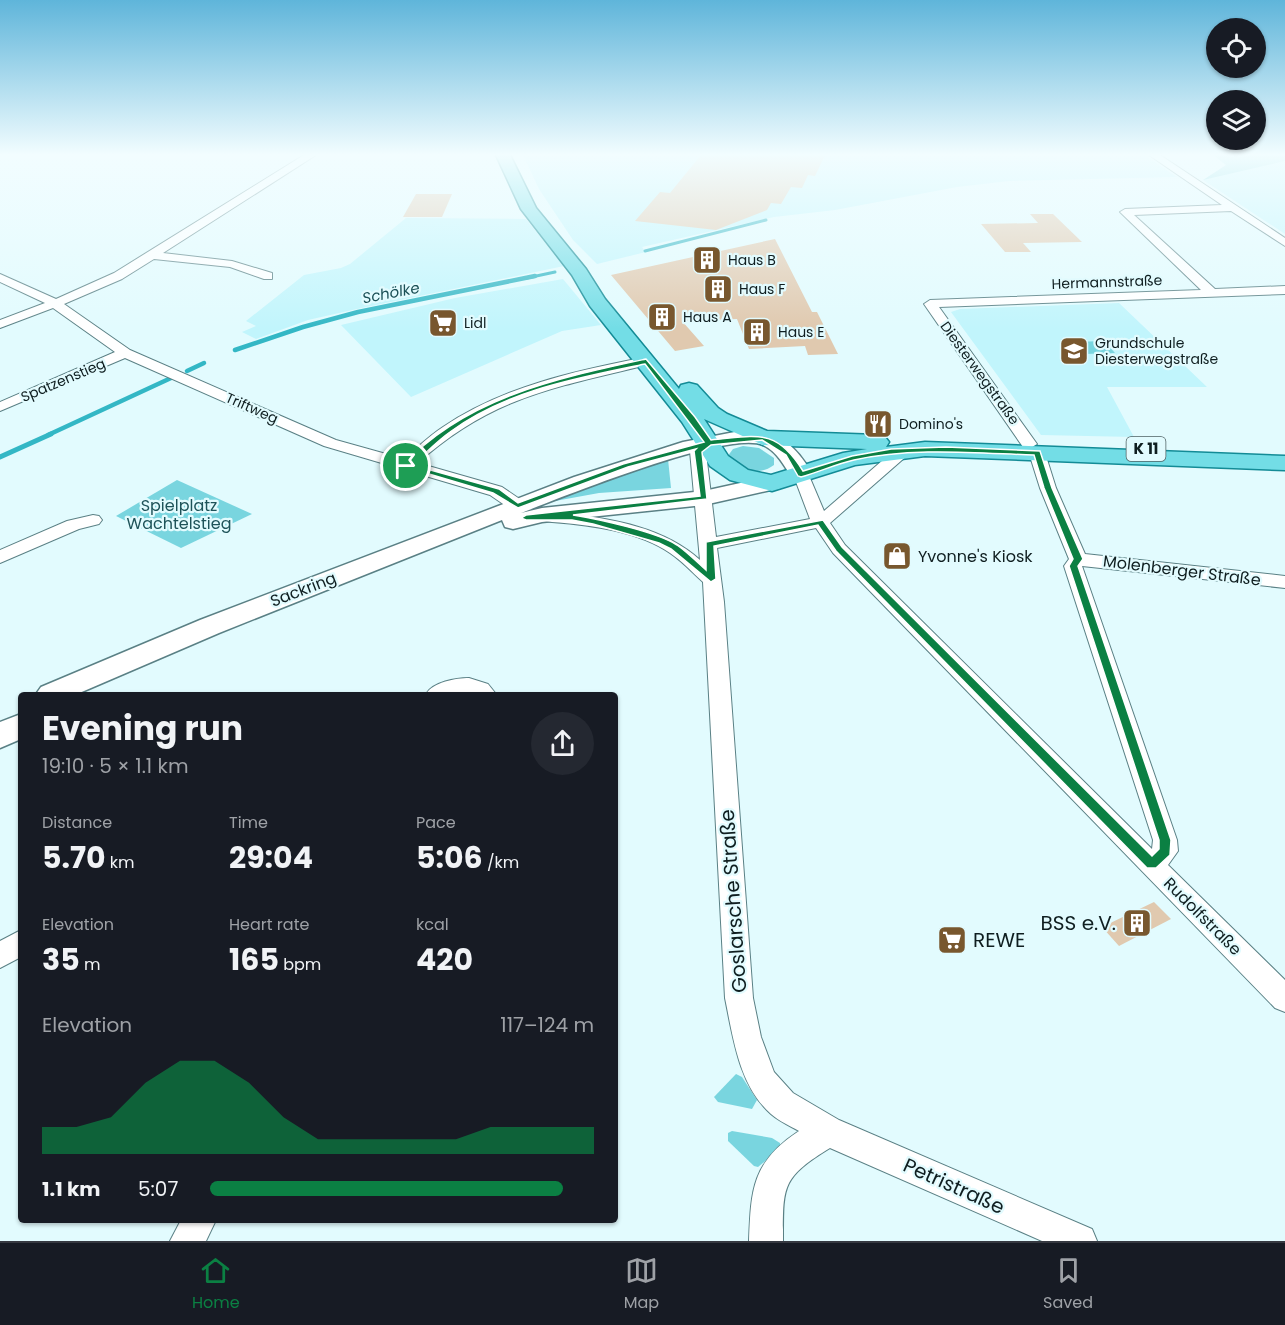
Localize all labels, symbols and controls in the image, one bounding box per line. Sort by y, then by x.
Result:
map controls [1206,18,1266,150]
button: locate [1206,18,1266,78]
button: layers [1206,90,1266,150]
building icon: Haus B [691,244,723,276]
place label: Haus B [728,250,776,270]
street label: Hermannstraße [1051,270,1163,294]
building icon: Haus F [702,273,734,305]
water label: Schölke [361,277,421,308]
place label: Haus F [739,279,785,299]
building icon: Haus A [646,301,678,333]
supermarket icon: Lidl [427,307,459,339]
place label: Haus A [683,307,732,327]
place label: Lidl [464,313,486,333]
building icon: Haus E [741,316,773,348]
street label: Diesterwegstraße [936,317,1024,429]
place label: Haus E [778,322,824,342]
place label: Grundschule Diesterwegstraße [1095,333,1219,369]
school or university icon: Grundschule Diesterwegstraße [1058,335,1090,367]
street label: Spatzenstieg [18,353,108,407]
street label: Triftweg [223,388,281,428]
restaurant icon: Domino's [862,408,894,440]
place label: Domino's [899,414,963,434]
road number: K 11 [1126,437,1166,461]
pin [380,440,431,491]
icon: arrive [389,449,422,482]
park label: Spielplatz Wachtelstieg [127,494,231,535]
shop icon: Yvonne's Kiosk [881,540,913,572]
place label: Yvonne's Kiosk [918,545,1033,568]
street label: Molenberger Straße [1102,549,1262,592]
street label: Sackring [267,566,340,613]
text: Evening run [42,705,243,752]
button: share [531,712,594,775]
text: 19:10 · 5 × 1.1 km [42,752,188,780]
street label: Goslarsche Straße [713,808,753,994]
text: Distance [42,811,112,834]
text: Time [229,811,268,834]
text: Pace [416,811,456,834]
text: 5.70 [42,836,106,879]
text: 29:04 [229,836,313,879]
text: 5:06 [416,836,483,879]
text: km [106,851,135,874]
text: /km [483,851,519,874]
street label: Rudolfstraße [1158,872,1247,961]
building icon: BSS e.V. [1121,907,1153,939]
place label: BSS e.V. [1041,909,1116,937]
text: Elevation [42,913,114,936]
text: Heart rate [229,913,309,936]
text: kcal [416,913,449,936]
supermarket icon: REWE [936,924,968,956]
place label: REWE [973,926,1025,954]
text: 35 [42,938,80,981]
text: 165 [229,938,279,981]
text: 420 [416,938,473,981]
text: m [80,953,100,976]
text: bpm [279,953,321,976]
text: Elevation [42,1011,132,1039]
text: 117–124 m [500,1011,594,1039]
street label: Petristraße [899,1151,1009,1221]
text: 1.1 km [42,1175,100,1203]
text: 5:07 [138,1175,178,1203]
tab: Home [192,1254,240,1315]
tab: Map [624,1254,659,1315]
tab: Saved [1043,1254,1093,1315]

